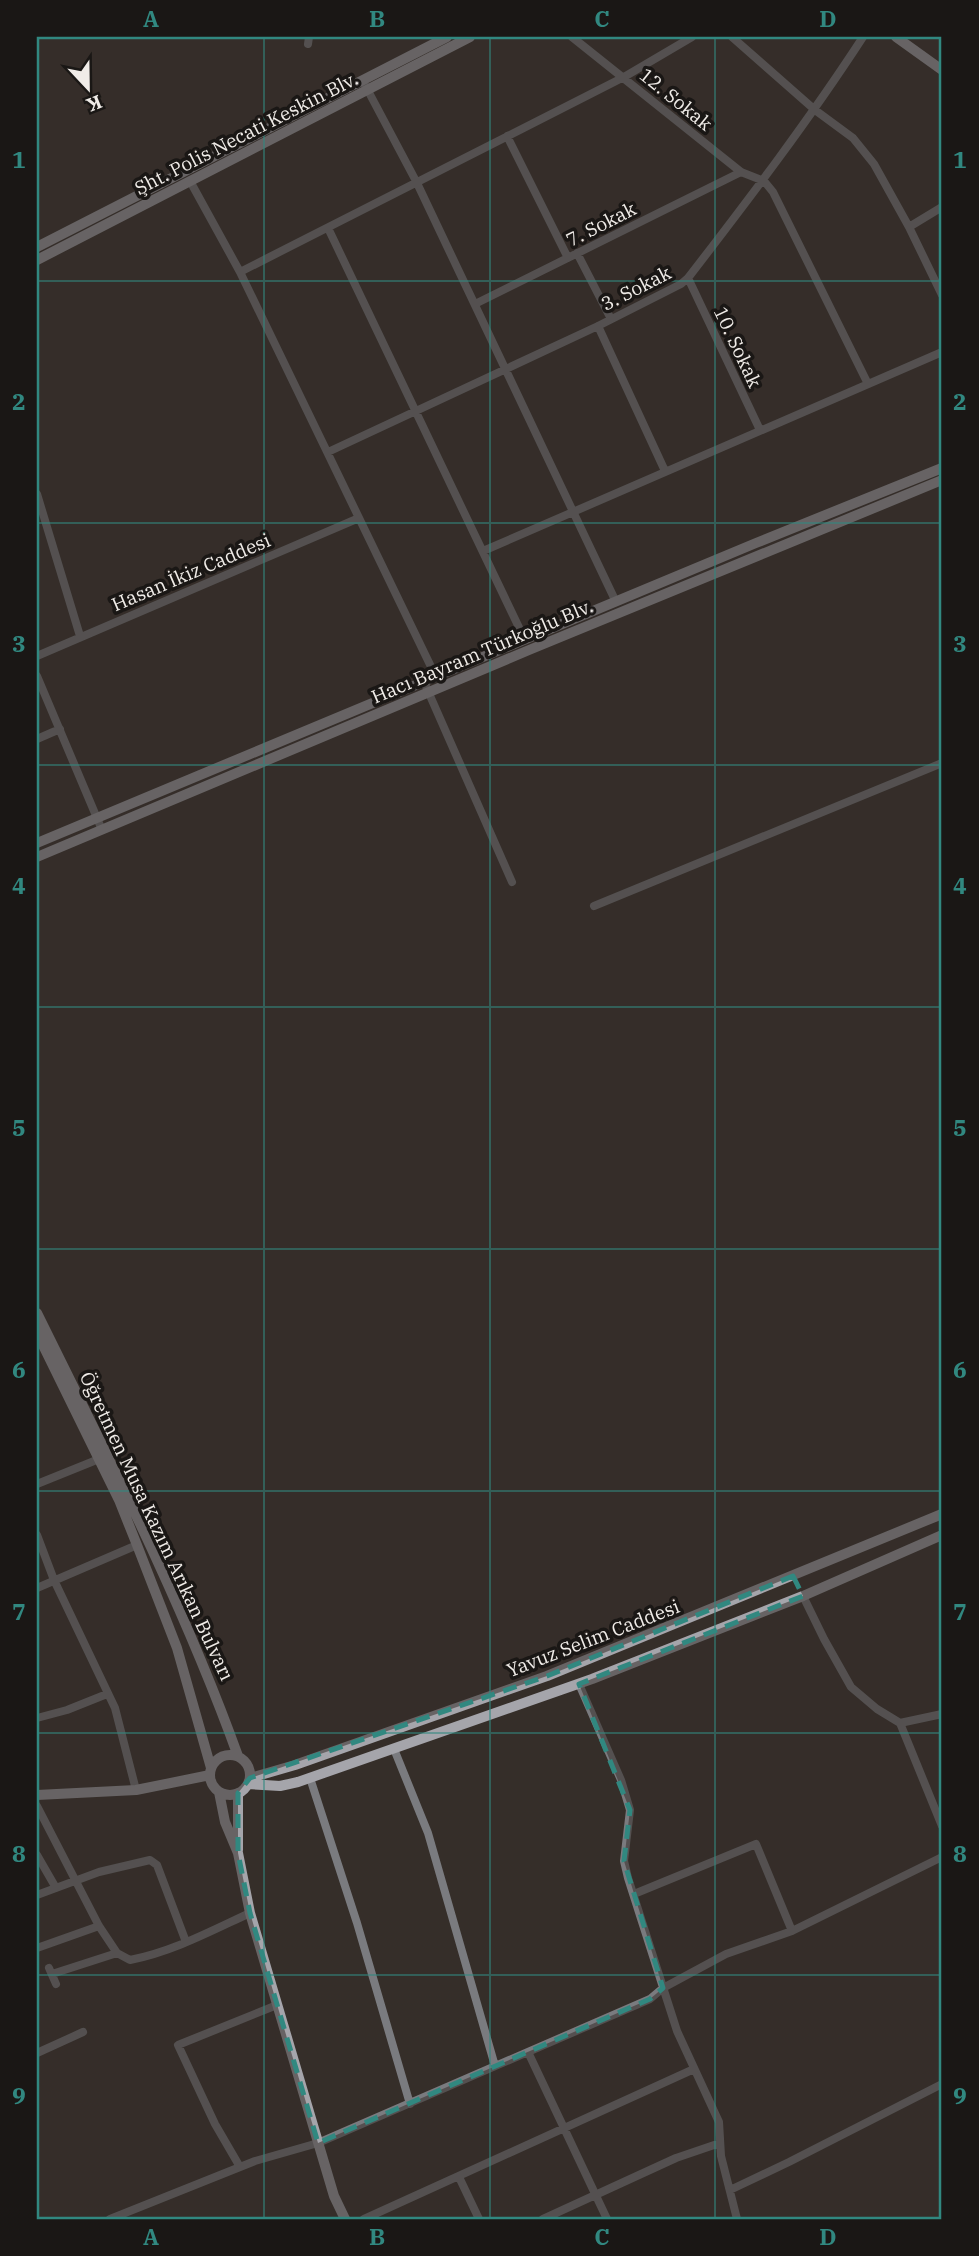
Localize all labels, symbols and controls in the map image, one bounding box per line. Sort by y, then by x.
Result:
text: A [143,3,159,33]
text: B [369,3,385,33]
text: C [594,3,610,33]
text: D [819,3,837,33]
north arrow [52,52,122,122]
street label: 12. Sokak [635,62,717,136]
street label: Şht. Polis Necati Keskin Blv. [130,66,362,200]
text: K [83,90,106,118]
text: 1 [12,144,26,174]
text: 1 [953,144,967,174]
street label: 7. Sokak [562,196,640,252]
street label: 3. Sokak [597,260,675,316]
street label: 10. Sokak [709,303,767,391]
text: 2 [12,386,26,416]
text: 2 [953,386,967,416]
street label: Hasan İkiz Caddesi [108,528,274,616]
street label: Hacı Bayram Türkoğlu Blv. [368,593,596,709]
text: 3 [12,628,26,658]
text: 3 [953,628,967,658]
text: 4 [12,870,26,900]
text: 4 [953,870,967,900]
text: 5 [12,1112,26,1142]
text: 5 [953,1112,967,1142]
text: 6 [12,1354,26,1384]
text: 6 [953,1354,967,1384]
street label: Öğretmen Musa Kazım Arıkan Bulvarı [75,1368,239,1684]
street label: Yavuz Selim Caddesi [503,1594,683,1682]
text: 7 [12,1596,26,1626]
text: 7 [953,1596,967,1626]
text: 8 [12,1838,26,1868]
text: 8 [953,1838,967,1868]
text: 9 [12,2080,26,2110]
text: 9 [953,2080,967,2110]
text: A [143,2221,159,2251]
text: B [369,2221,385,2251]
text: C [594,2221,610,2251]
text: D [819,2221,837,2251]

